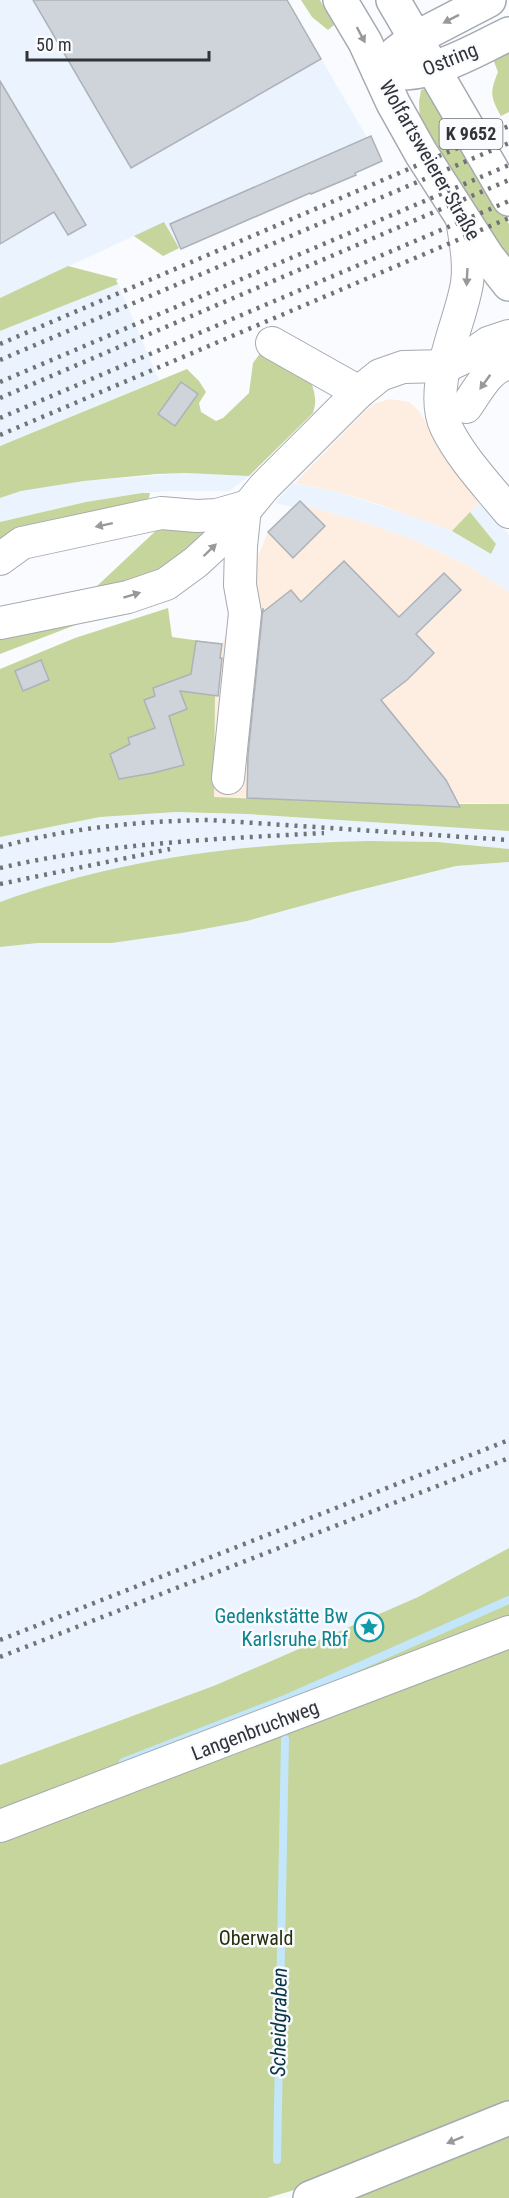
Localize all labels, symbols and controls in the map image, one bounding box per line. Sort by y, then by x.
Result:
one-way arrow [442,14,459,24]
scale bar [27,24,208,62]
one-way arrow [356,27,366,44]
text: 50 m [36,34,71,55]
street label: Ostring [419,37,481,81]
street label: Wolfartsweierer Straße [374,76,486,244]
road number: K 9652 [440,119,502,149]
one-way arrow [462,267,472,286]
one-way arrow [479,373,491,389]
one-way arrow [94,521,113,530]
one-way arrow [202,543,216,557]
one-way arrow [123,590,141,599]
place label: Gedenkstätte Bw Karlsruhe Rbf [214,1604,349,1651]
place icon: Gedenkstätte Bw Karlsruhe Rbf [353,1611,385,1643]
street label: Langenbruchweg [188,1695,322,1765]
park label: Oberwald [219,1926,293,1950]
water label: Scheidgraben [266,1967,292,2077]
one-way arrow [446,2136,464,2146]

